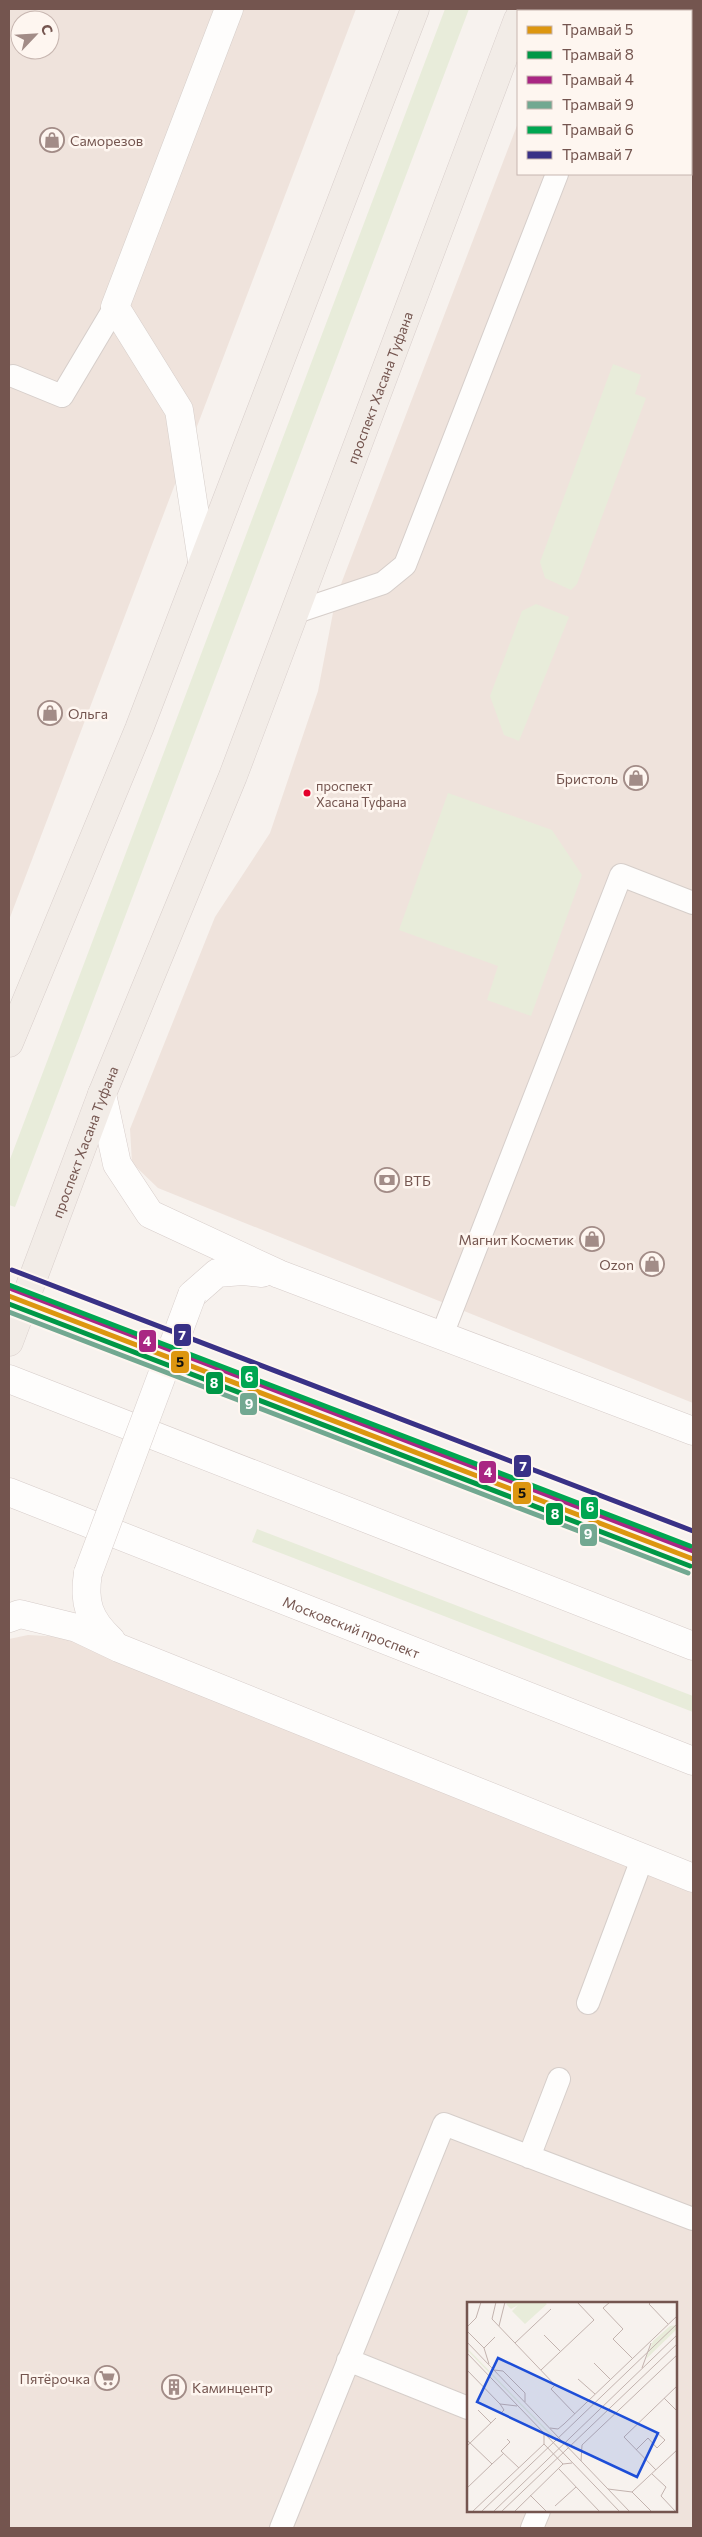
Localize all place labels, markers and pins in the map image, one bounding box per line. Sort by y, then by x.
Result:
shop icon: Саморезов [39,127,65,153]
place label: Саморезов [70,132,143,149]
shop icon: Ольга [37,700,63,726]
place label: Ольга [68,705,108,722]
shop icon: Бристоль [623,765,649,791]
place label: Бристоль [556,770,618,787]
place label: проспект Хасана Туфана [316,778,407,810]
marker: проспект Хасана Туфана [302,788,312,798]
bank icon: ВТБ [374,1167,400,1193]
place label: ВТБ [404,1172,431,1189]
shop icon: Магнит Косметик [579,1226,605,1252]
place label: Магнит Косметик [458,1231,575,1248]
shop icon: Ozon [639,1251,665,1277]
place label: Ozon [599,1256,634,1273]
supermarket icon: Пятёрочка [94,2365,120,2391]
place label: Пятёрочка [20,2370,90,2387]
building icon: Каминцентр [161,2374,187,2400]
place label: Каминцентр [192,2379,273,2396]

